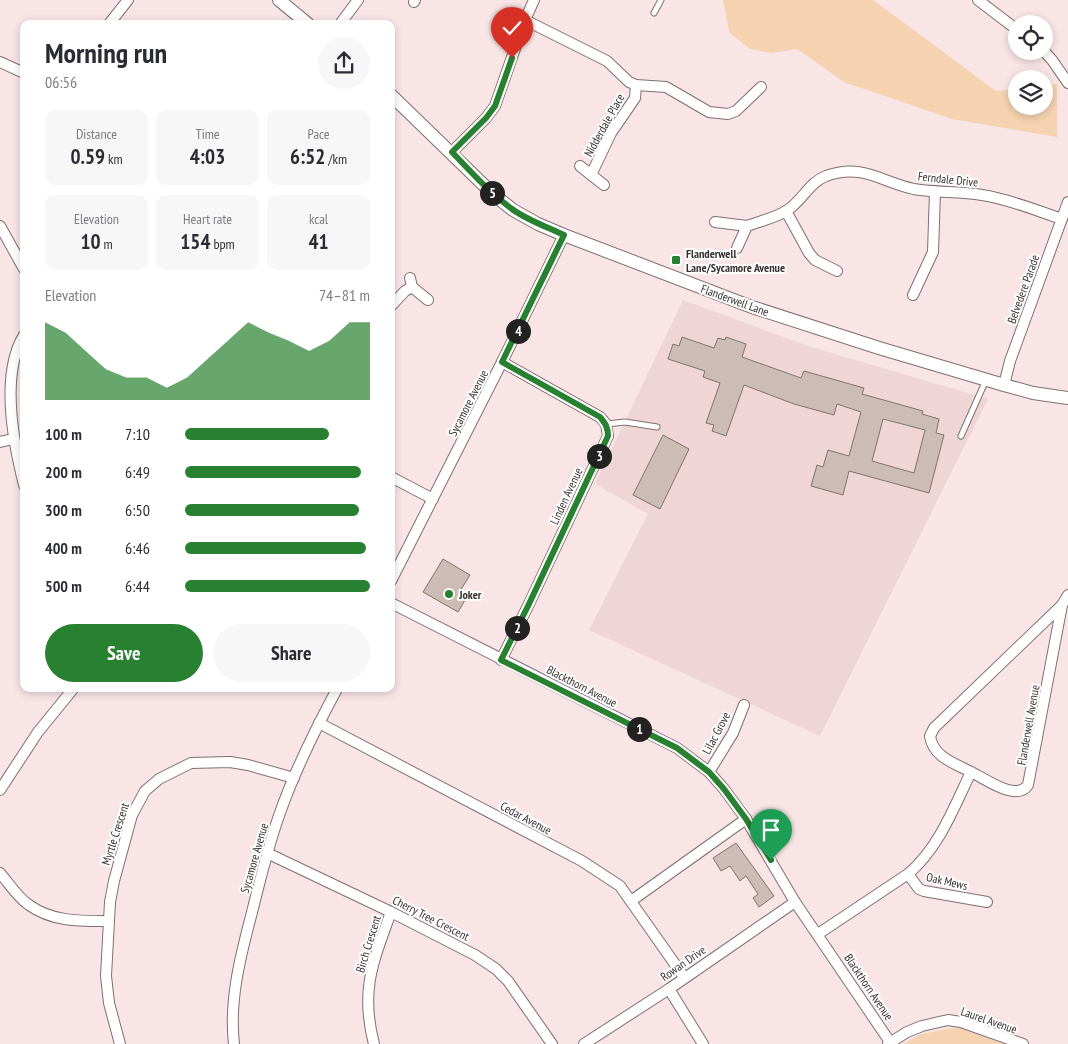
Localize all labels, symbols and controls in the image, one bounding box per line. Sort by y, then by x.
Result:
pin [491,7,533,58]
icon: check [498,14,526,42]
map controls [1008,15,1053,115]
button: locate [1008,15,1053,60]
text: Morning run [45,34,167,71]
button: share [318,37,370,89]
button: layers [1008,70,1053,115]
text: 06:56 [45,72,77,92]
street label: Nidderdale Place [580,91,628,159]
text: Distance [76,125,117,143]
text: Time [195,125,220,143]
text: Pace [307,125,330,143]
text: 0.59 [70,143,105,170]
text: 4:03 [190,143,225,170]
text: 6:52 [290,143,325,170]
text: km [105,150,123,168]
text: /km [325,150,347,168]
street label: Ferndale Drive [917,168,979,190]
pin: 5 [480,180,504,206]
text: 5 [489,184,496,202]
text: Elevation [74,210,119,228]
text: Heart rate [183,210,232,228]
text: kcal [309,210,328,228]
text: 10 [80,228,100,255]
text: 154 [180,228,210,255]
text: 41 [308,228,329,255]
text: m [100,235,113,253]
text: bpm [210,235,235,253]
place label: Flanderwell Lane/Sycamore Avenue [686,246,785,275]
street label: Belvedere Parade [1004,253,1042,325]
marker: Flanderwell Lane/Sycamore Avenue [670,254,682,266]
street label: Flanderwell Lane [699,281,771,319]
text: Elevation [45,285,96,305]
text: 74–81 m [319,285,370,305]
pin: 4 [506,318,530,344]
text: 4 [515,322,522,340]
street label: Sycamore Avenue [445,367,491,439]
text: 100 m [45,424,82,444]
text: 7:10 [125,424,150,444]
pin: 3 [586,444,612,468]
text: 3 [596,447,603,465]
text: 200 m [45,462,82,482]
text: 6:49 [125,462,150,482]
street label: Linden Avenue [546,465,586,527]
text: 300 m [45,500,82,520]
text: 6:50 [125,500,150,520]
text: 400 m [45,538,82,558]
text: 6:46 [125,538,150,558]
text: 500 m [45,576,82,596]
text: 6:44 [125,576,150,596]
place label: Joker [458,587,482,602]
marker: Joker [443,588,455,600]
pin: 2 [504,616,530,640]
text: 2 [514,619,521,637]
button: Save [45,624,203,682]
button: Share [213,624,370,682]
street label: Blackthorn Avenue [544,662,620,710]
street label: Flanderwell Avenue [1014,684,1042,766]
street label: Lilac Grove [699,709,733,757]
pin: 1 [626,716,652,742]
text: 1 [636,720,643,738]
street label: Cedar Avenue [498,798,554,838]
street label: Myrtle Crescent [98,800,132,867]
pin [750,809,792,860]
icon: arrive [757,816,785,844]
street label: Sycamore Avenue [237,821,271,895]
street label: Oak Mews [925,869,969,893]
street label: Cherry Tree Crescent [390,892,472,944]
street label: Birch Crescent [352,913,384,974]
street label: Rowan Drive [657,942,709,984]
street label: Blackthorn Avenue [841,951,897,1023]
street label: Laurel Avenue [959,1003,1019,1037]

